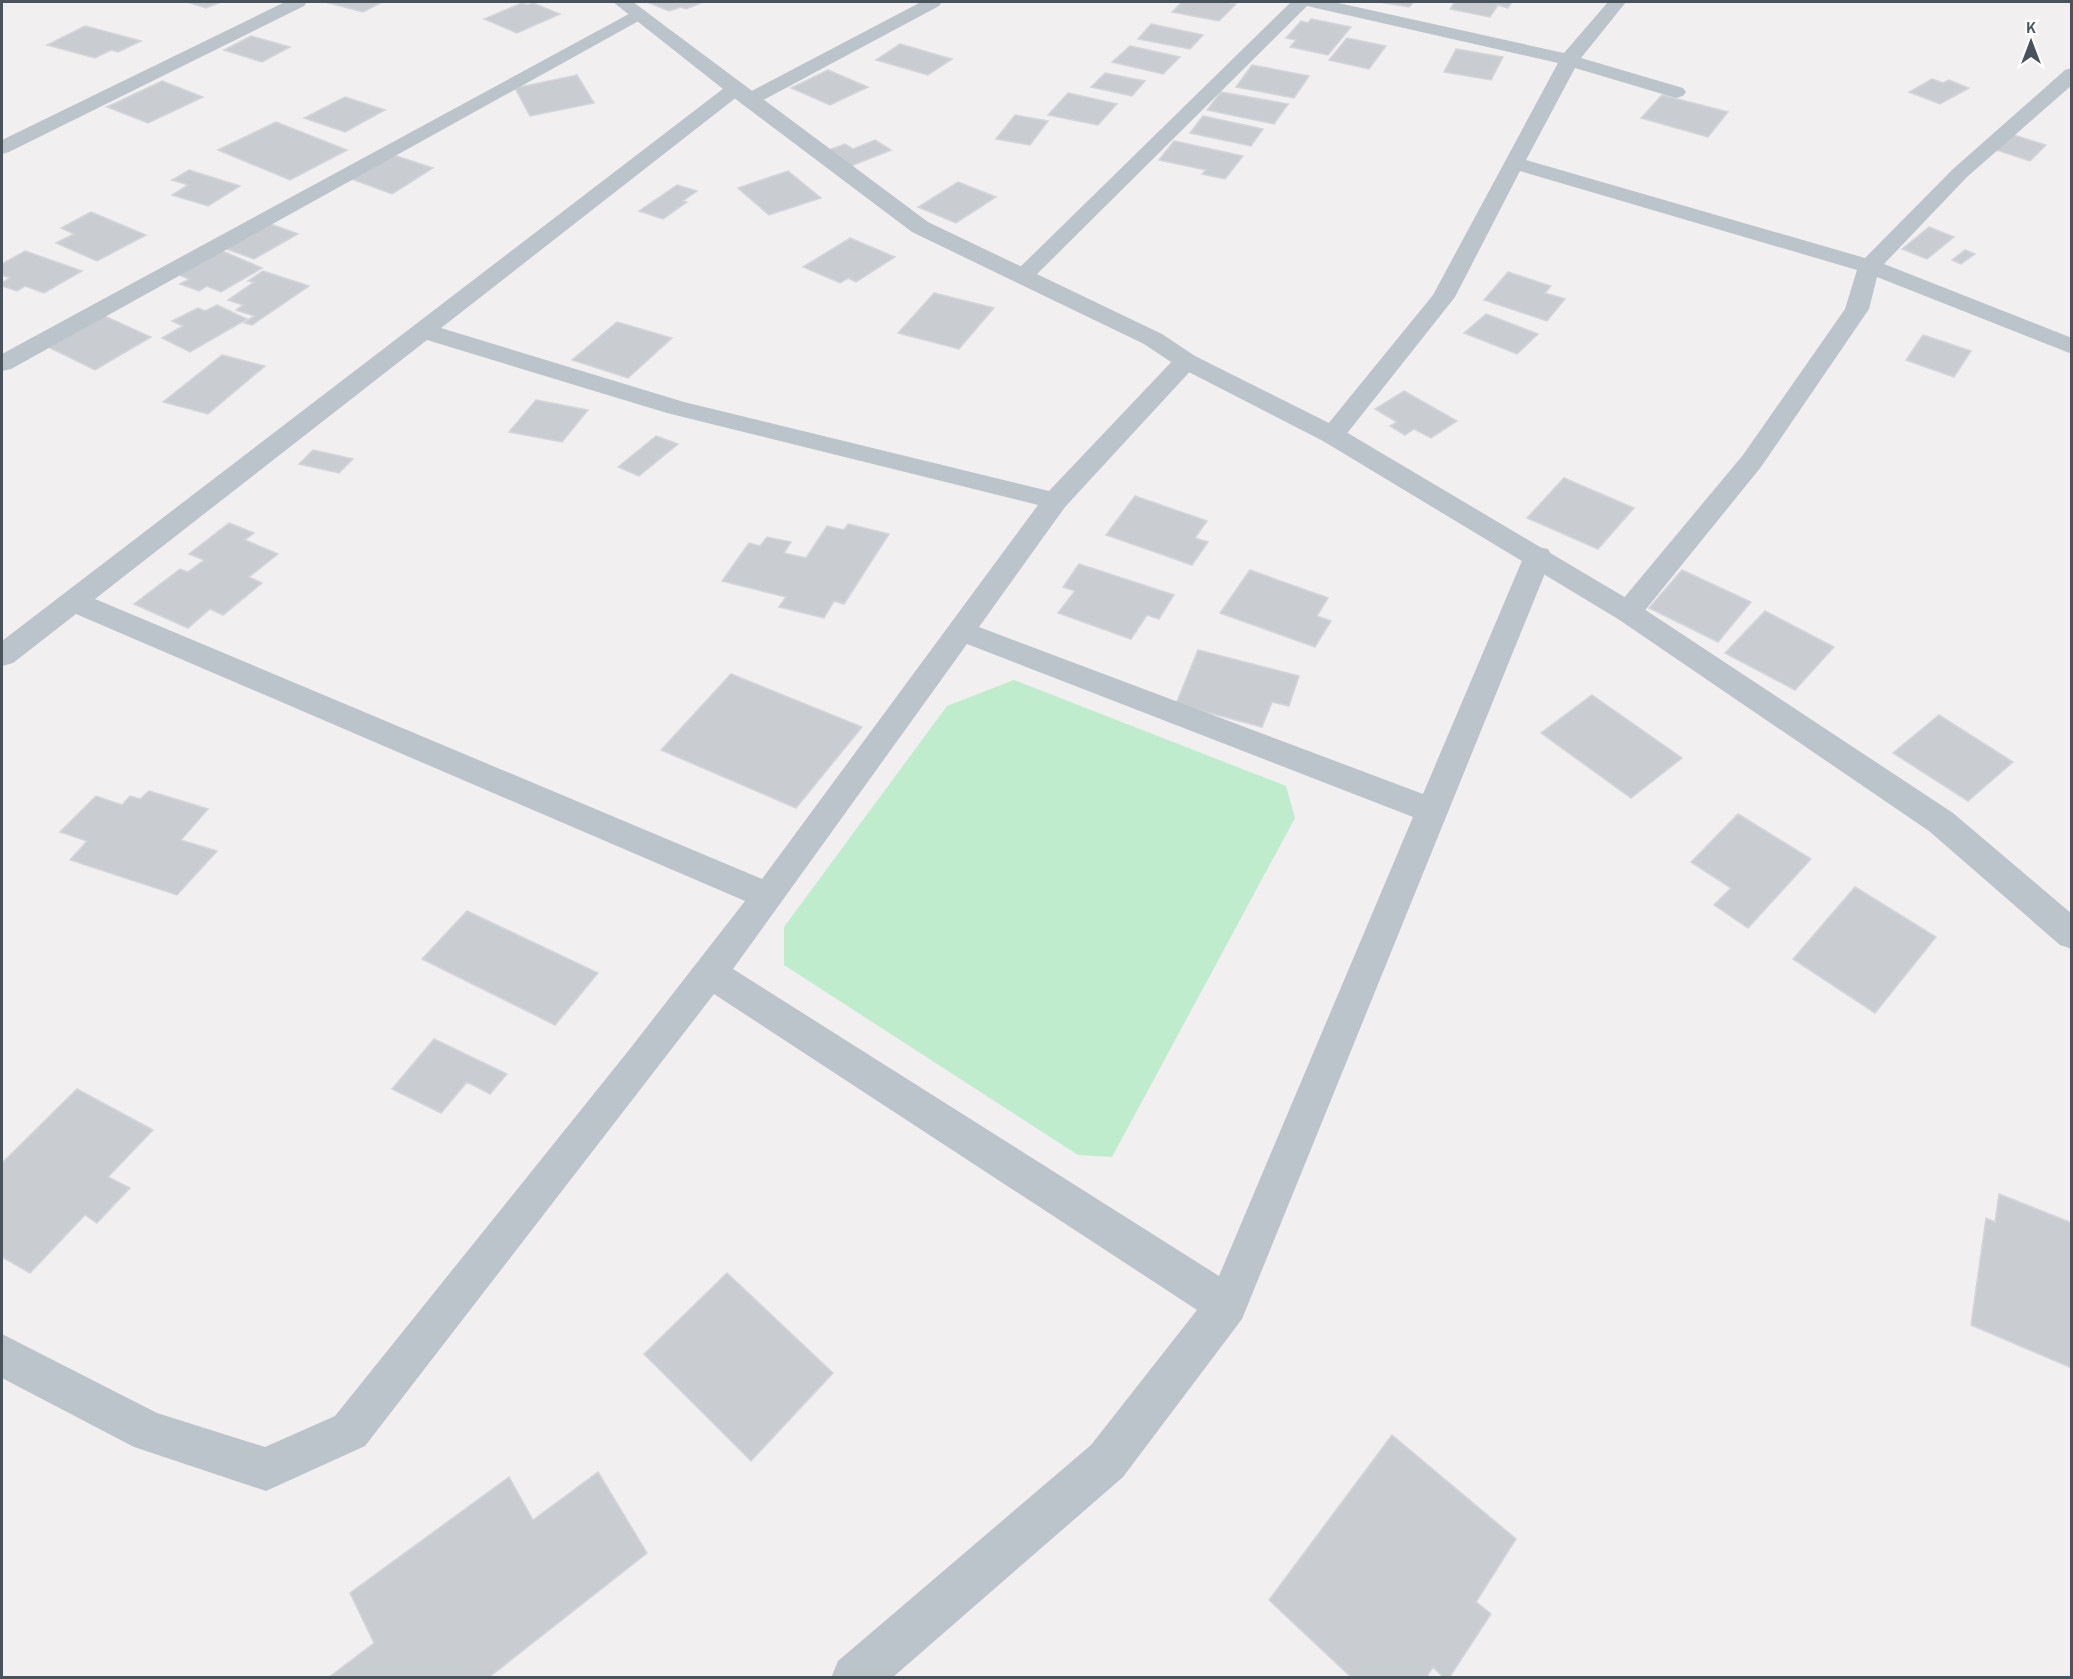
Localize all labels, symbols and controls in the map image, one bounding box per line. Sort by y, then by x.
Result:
north arrow [2001,12,2061,72]
text: K [2026,16,2036,38]

